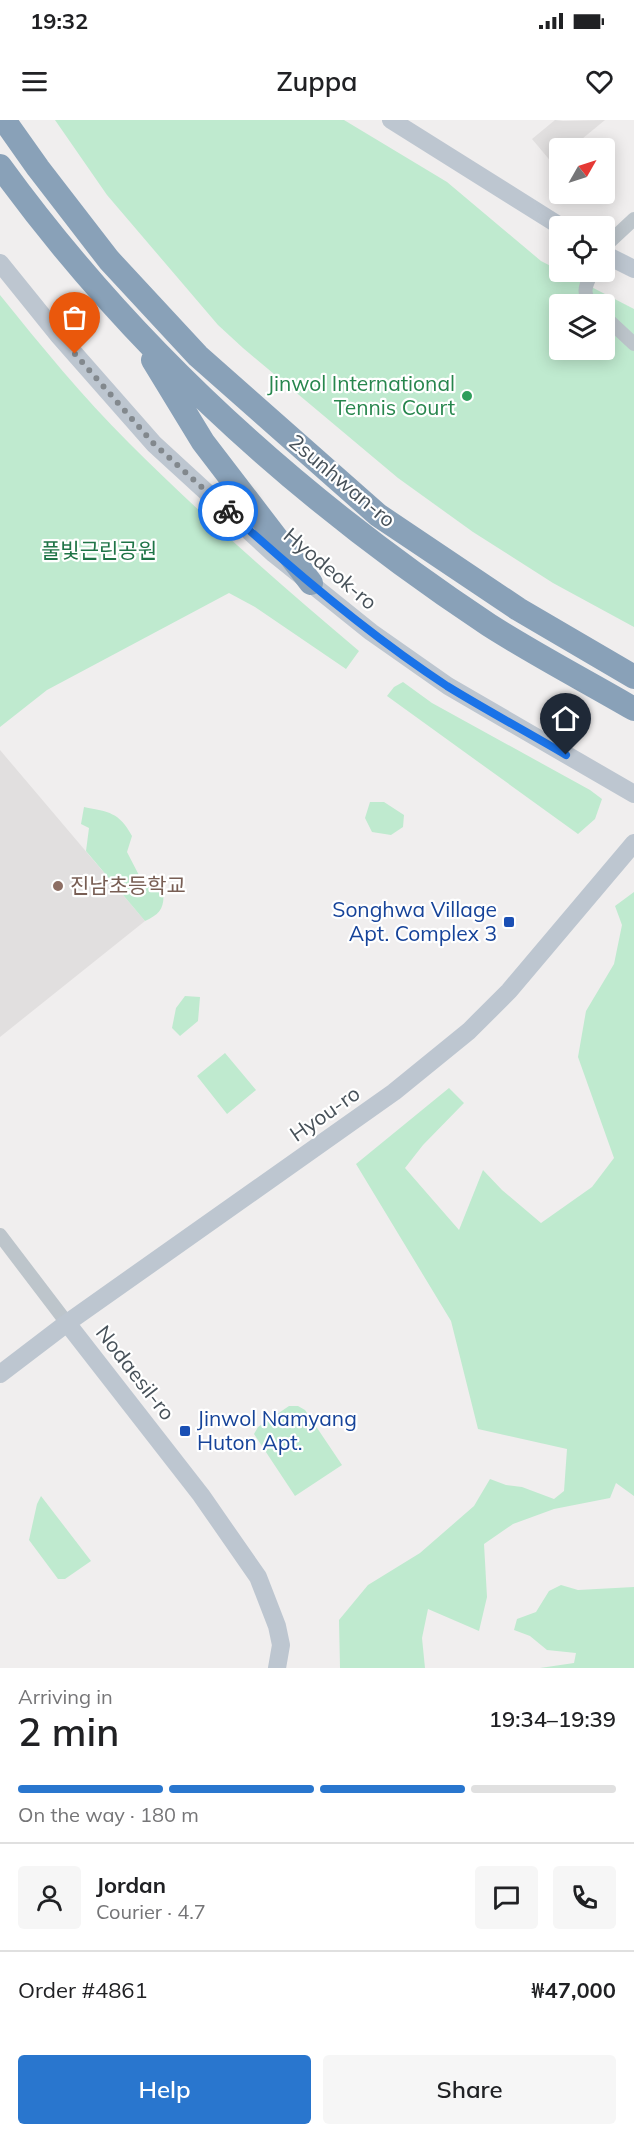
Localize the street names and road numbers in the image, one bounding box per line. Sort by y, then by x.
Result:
street label: 2sunhwan-ro [284,428,401,532]
street label: Hyodeok-ro [279,522,383,615]
street label: Hyou-ro [284,1080,365,1147]
street label: Nodaesil-ro [91,1320,181,1425]

